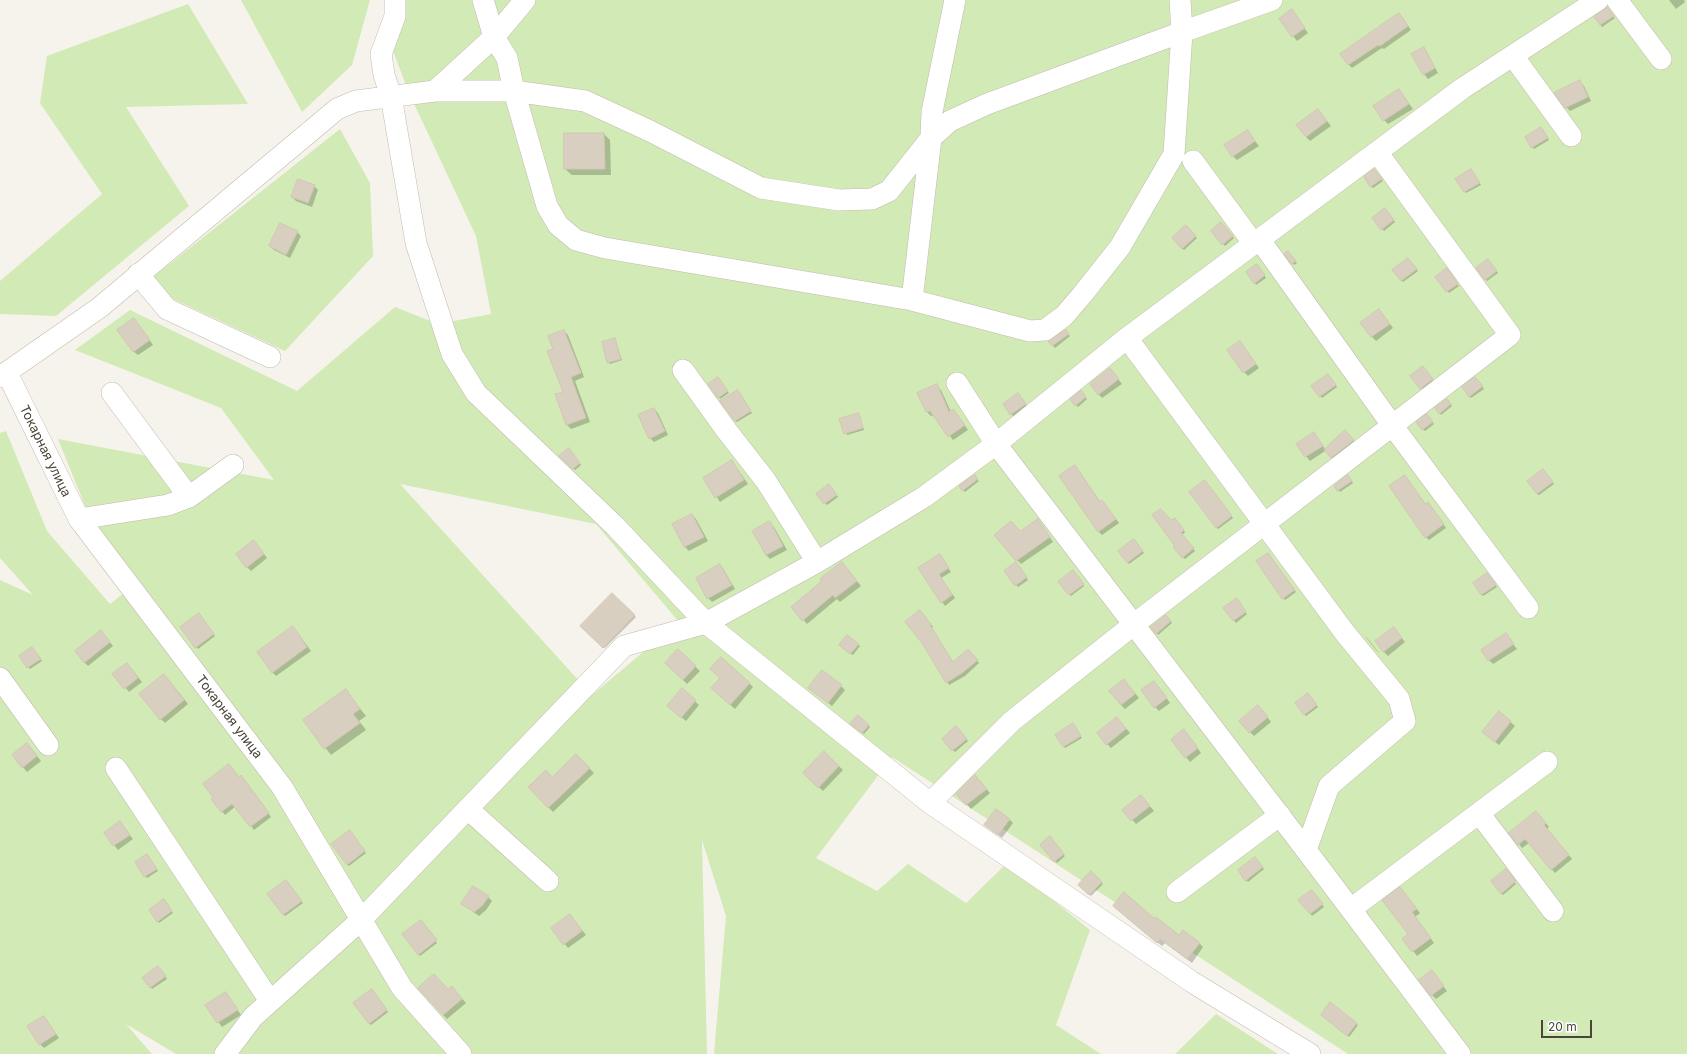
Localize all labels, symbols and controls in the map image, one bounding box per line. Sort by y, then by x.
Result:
street label: Токарная улица [16,403,74,499]
street label: Токарная улица [193,672,265,762]
scale bar [1543,1012,1594,1038]
text: 20 m [1548,1019,1577,1034]

